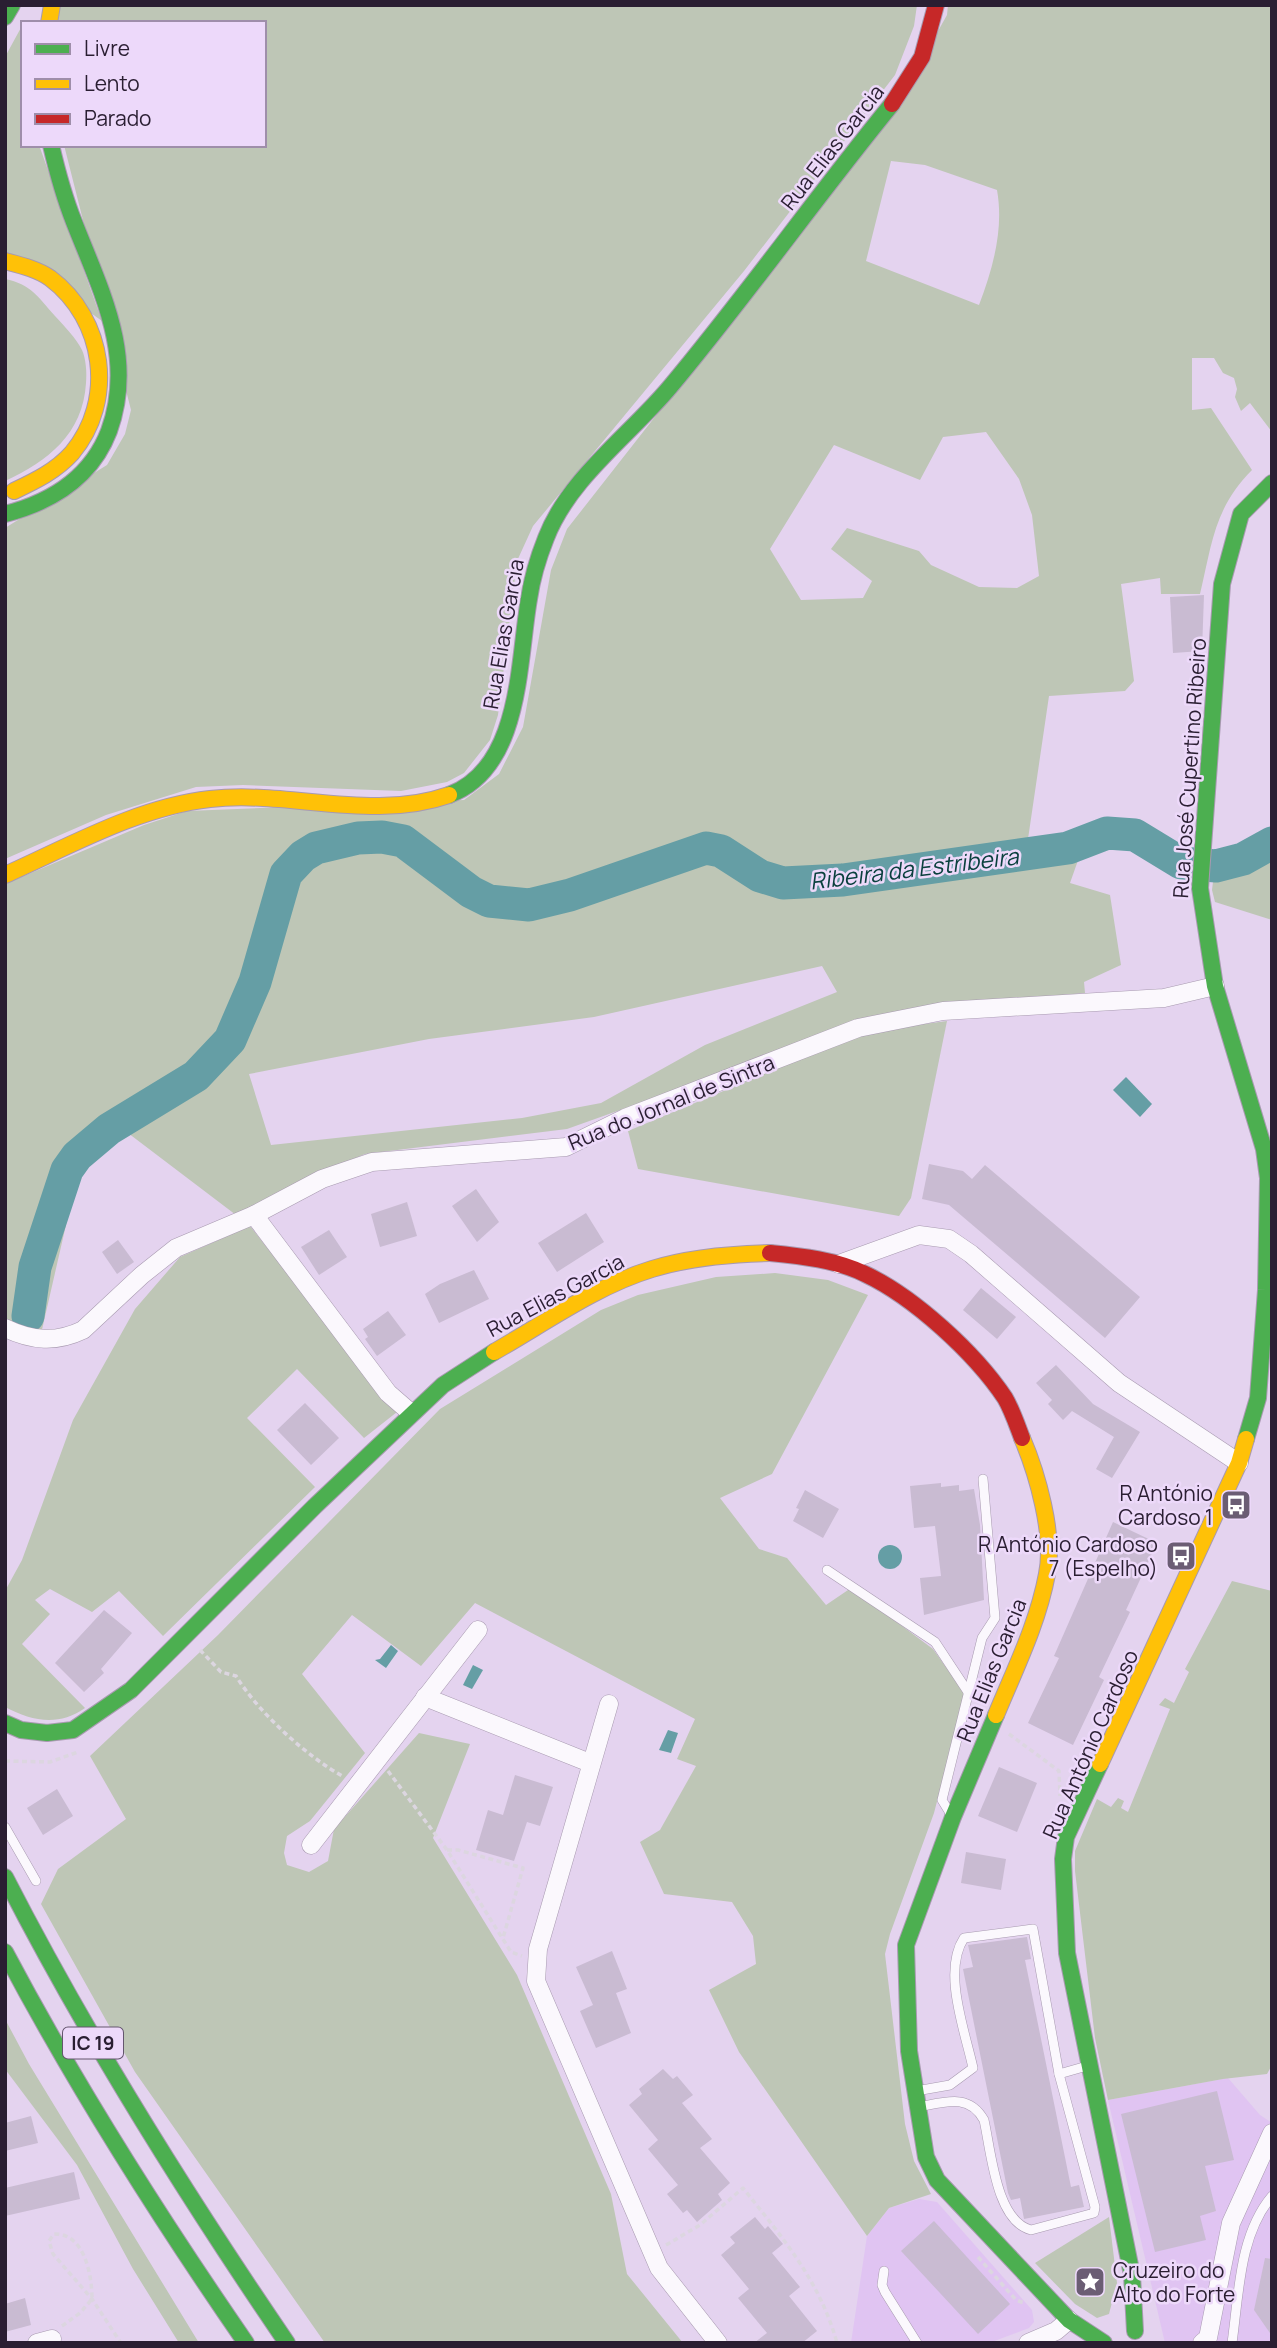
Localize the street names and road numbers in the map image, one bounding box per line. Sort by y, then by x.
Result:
street label: Rua Elias Garcia [774,79,890,215]
street label: Rua Elias Garcia [476,557,530,711]
street label: Rua José Cupertino Ribeiro [1166,637,1212,899]
street label: Rua do Jornal de Sintra [564,1048,778,1156]
street label: Rua Elias Garcia [481,1247,629,1343]
street label: Rua Elias Garcia [950,1594,1032,1746]
street label: Rua António Cardoso [1036,1645,1144,1843]
road number: IC 19 [63,2027,123,2058]

